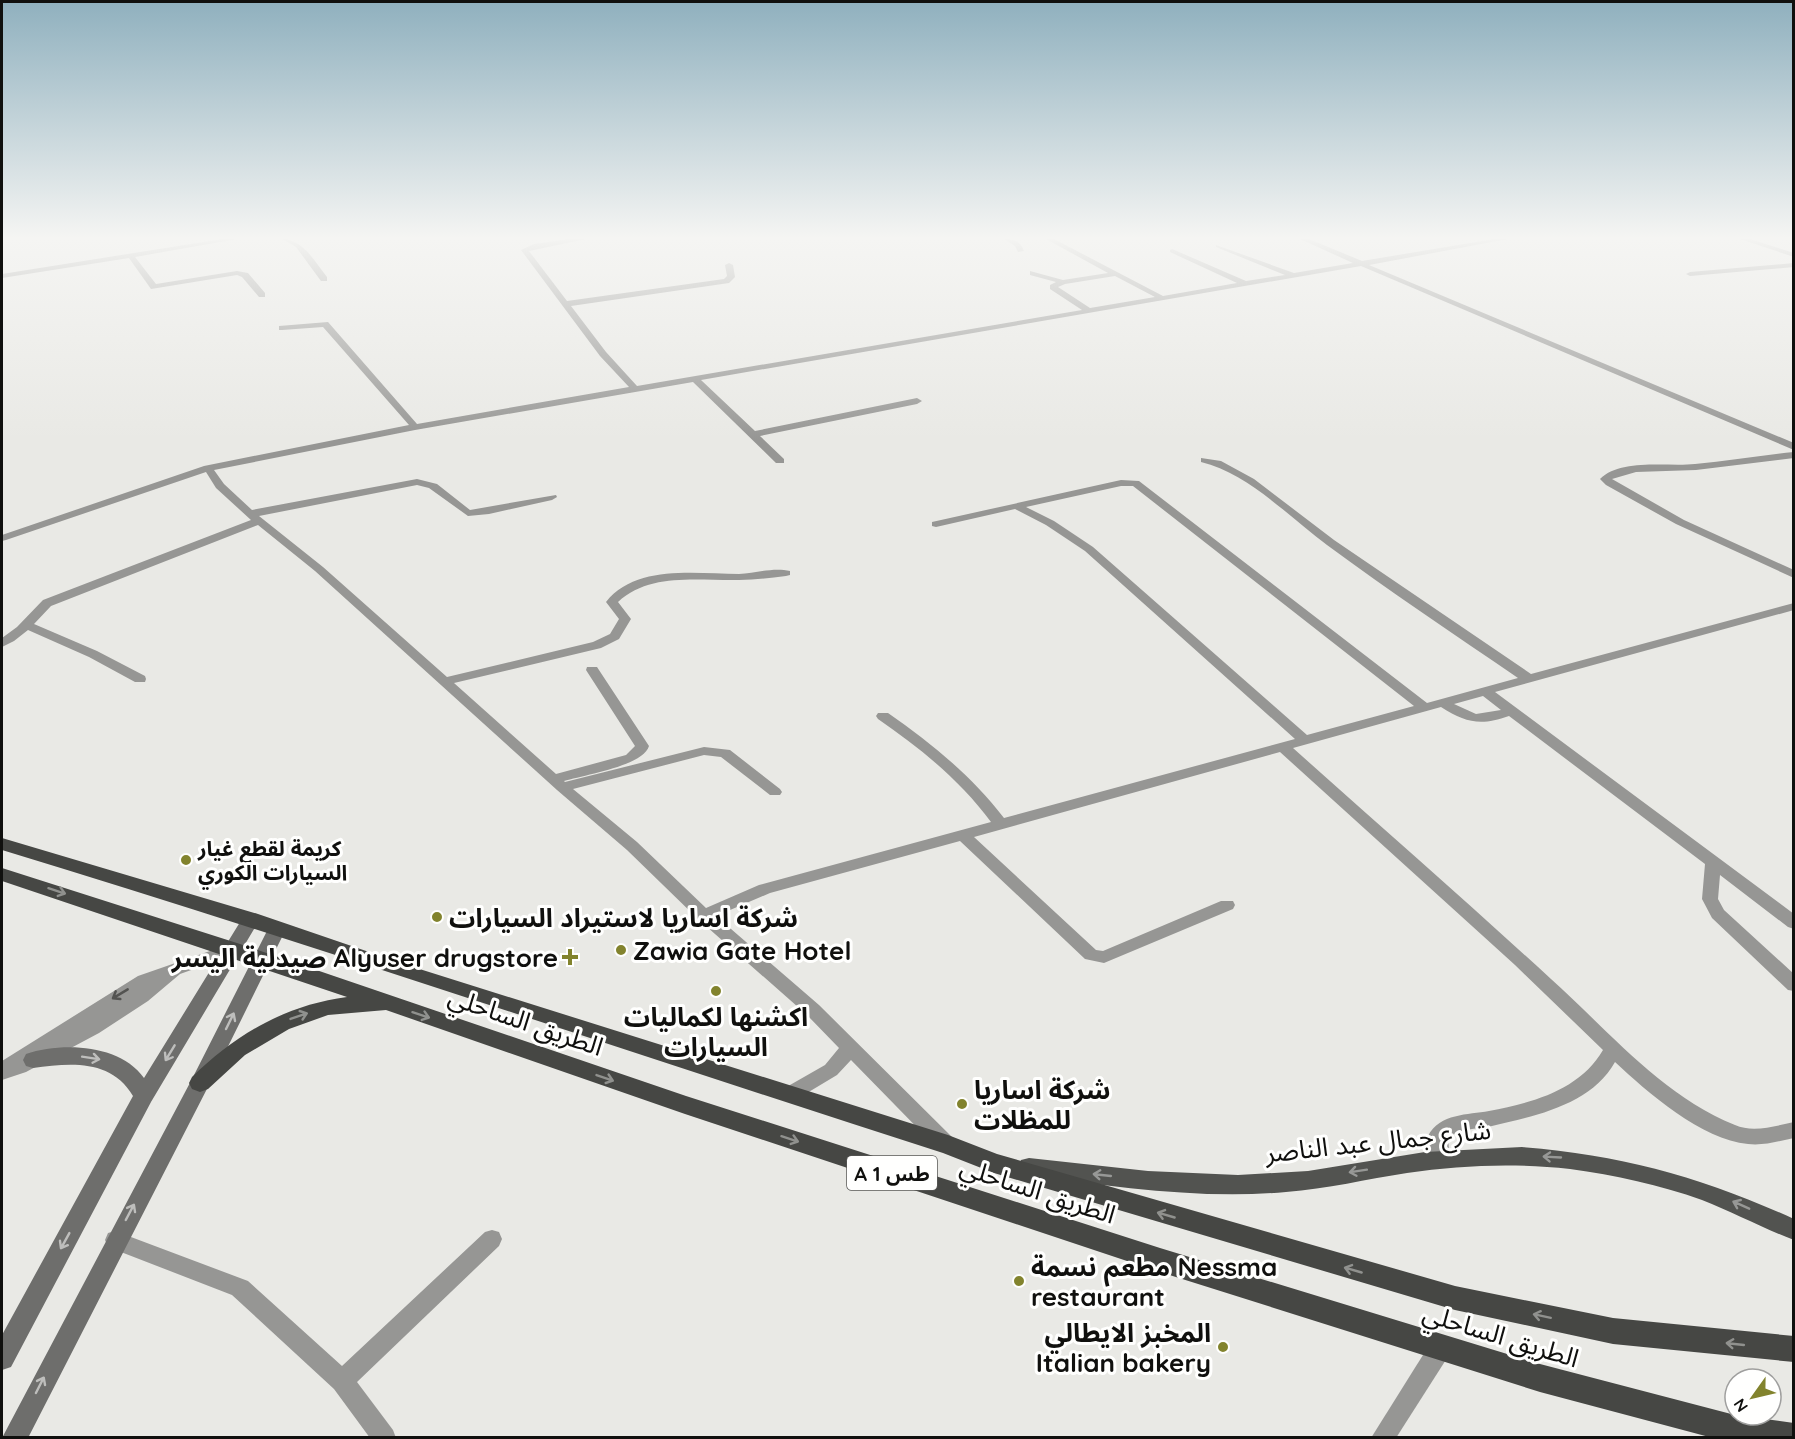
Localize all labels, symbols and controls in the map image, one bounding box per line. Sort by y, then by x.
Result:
place label: كريمة لقطع غيار السيارات الكوري [197,835,347,890]
marker: كريمة لقطع غيار السيارات الكوري [179,853,193,867]
one-way arrow [47,886,66,897]
place label: شركة اساريا لاستيراد السيارات [449,901,798,934]
marker: شركة اساريا لاستيراد السيارات [430,910,444,924]
place label: Zawia Gate Hotel [633,934,851,967]
place label: صيدلية اليسر Alyuser drugstore [171,941,558,974]
marker: Zawia Gate Hotel [614,943,628,957]
marker: صيدلية اليسر Alyuser drugstore [563,950,577,964]
street label: الطريق الساحلي [443,979,608,1067]
marker: اكشنها لكماليات السيارات [709,984,723,998]
one-way arrow [112,988,129,1000]
place label: اكشنها لكماليات السيارات [624,1000,808,1063]
one-way arrow [289,1010,308,1021]
one-way arrow [411,1010,430,1021]
one-way arrow [225,1013,237,1031]
one-way arrow [164,1044,176,1061]
one-way arrow [81,1053,100,1064]
one-way arrow [595,1073,614,1084]
place label: شركة اساريا للمظلات [974,1073,1110,1136]
marker: شركة اساريا للمظلات [955,1097,969,1111]
street label: شارع جمال عبد الناصر [1262,1113,1493,1172]
one-way arrow [780,1134,799,1145]
street label: الطريق الساحلي [955,1149,1120,1235]
one-way arrow [1543,1152,1563,1163]
road number: A 1 طس [847,1156,937,1190]
one-way arrow [1349,1166,1369,1177]
one-way arrow [1092,1169,1112,1180]
one-way arrow [1732,1198,1750,1210]
one-way arrow [125,1204,136,1222]
one-way arrow [1157,1209,1176,1220]
one-way arrow [59,1232,70,1250]
place label: مطعم نسمة Nessma restaurant [1031,1250,1277,1313]
one-way arrow [1344,1263,1363,1275]
marker: مطعم نسمة Nessma restaurant [1012,1274,1026,1288]
street label: الطريق الساحلي [1418,1296,1583,1378]
one-way arrow [1533,1310,1553,1321]
place label: المخبز الايطالي Italian bakery [1036,1316,1211,1379]
one-way arrow [1726,1339,1746,1350]
marker: المخبز الايطالي Italian bakery [1216,1340,1230,1354]
north arrow [1723,1367,1783,1427]
one-way arrow [35,1377,47,1395]
text: N [1729,1395,1752,1416]

